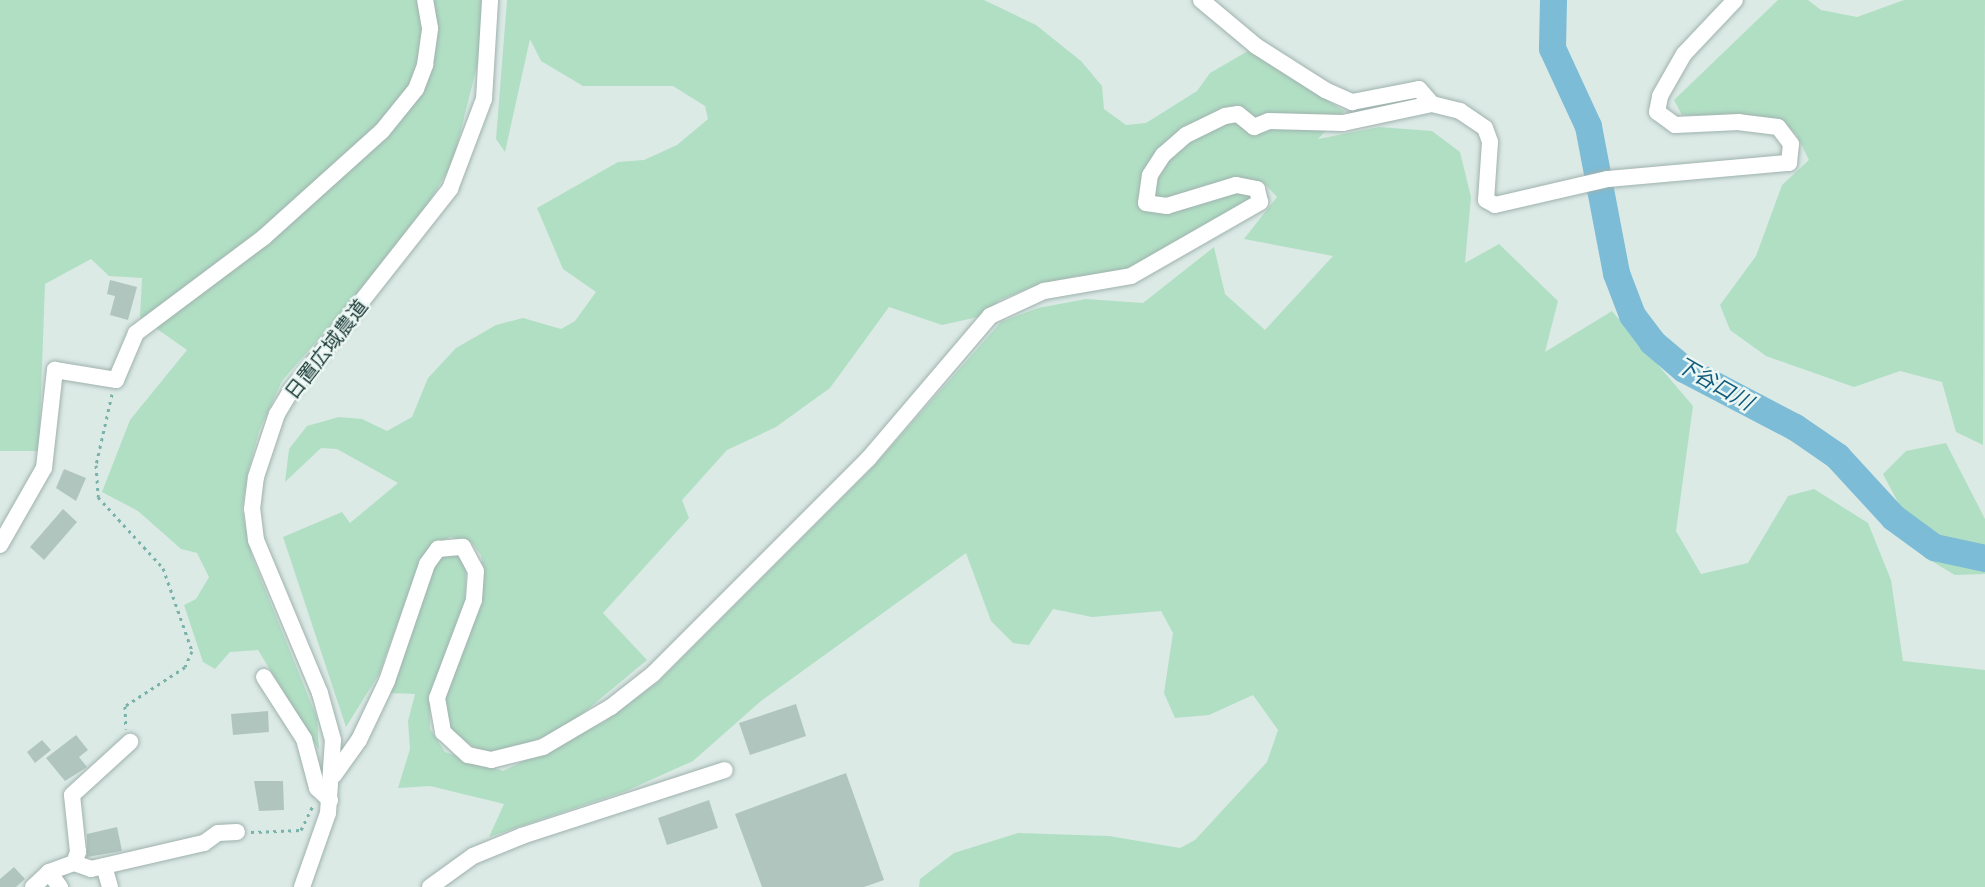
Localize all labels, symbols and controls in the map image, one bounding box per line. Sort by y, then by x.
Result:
street label: 日置広域農道 [280,294,372,404]
water label: 下谷口川 [1672,351,1758,415]

